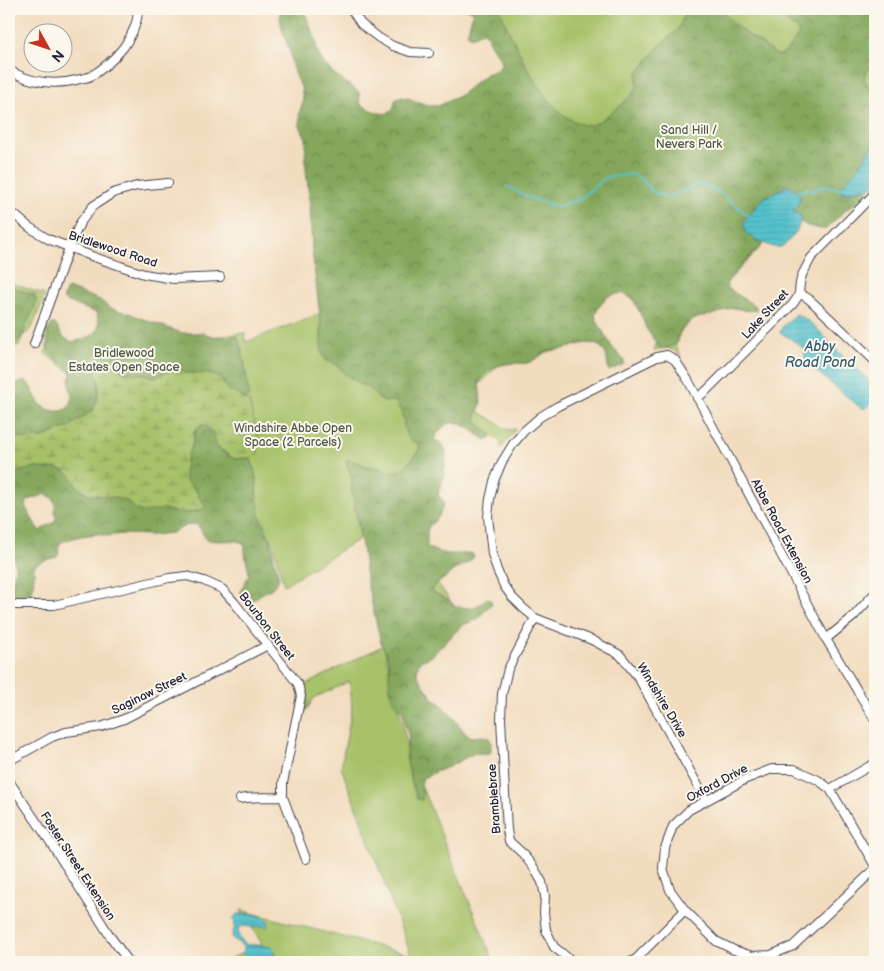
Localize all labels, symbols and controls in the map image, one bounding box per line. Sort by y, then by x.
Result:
north arrow [22,22,72,72]
text: N [48,47,67,66]
park label: Sand Hill / Nevers Park [656,123,722,152]
street label: Bridlewood Road [66,228,159,271]
street label: Lake Street [739,286,792,342]
water label: Abby Road Pond [785,338,856,371]
park label: Bridlewood Estates Open Space [68,346,180,375]
park label: Windshire Abbe Open Space (2 Parcels) [234,421,352,450]
street label: Abbe Road Extension [748,476,816,586]
street label: Bourbon Street [235,589,298,664]
street label: Windshire Drive [633,660,690,740]
street label: Saginaw Street [109,669,189,718]
street label: Oxford Drive [684,761,750,806]
street label: Bramblebrae [485,763,504,835]
street label: Foster Street Extension [37,809,118,924]

